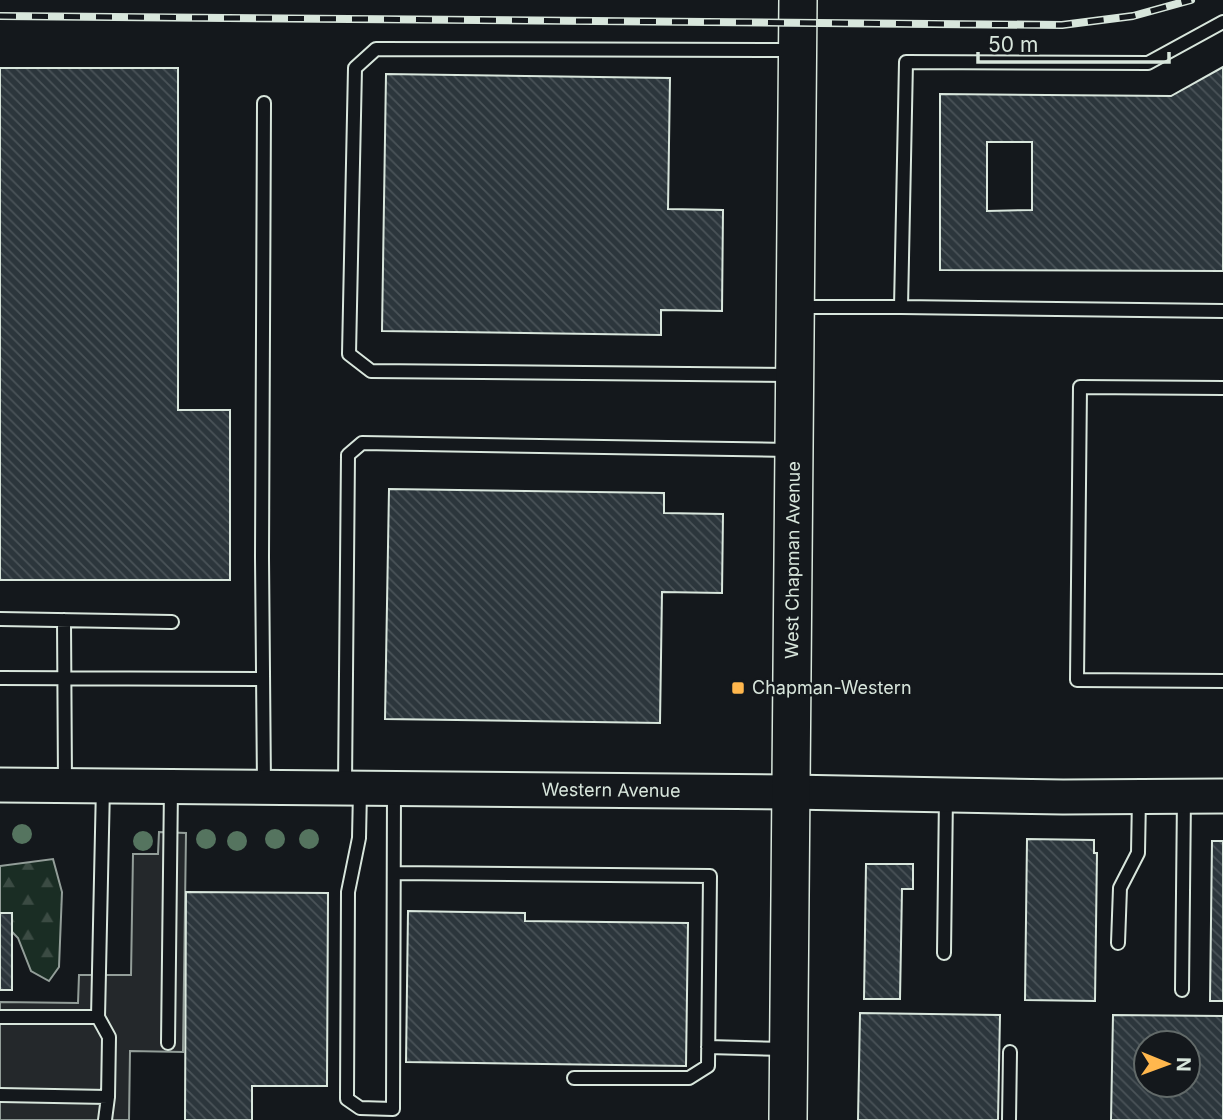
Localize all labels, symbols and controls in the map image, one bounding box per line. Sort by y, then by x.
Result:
scale bar [978,21,1169,65]
text: 50 m [988,32,1038,57]
street label: West Chapman Avenue [781,461,804,659]
place label: Chapman-Western [752,677,912,698]
marker: Chapman-Western [730,680,746,696]
street label: Western Avenue [541,779,681,801]
north arrow [1132,1029,1202,1099]
text: N [1172,1057,1195,1072]

